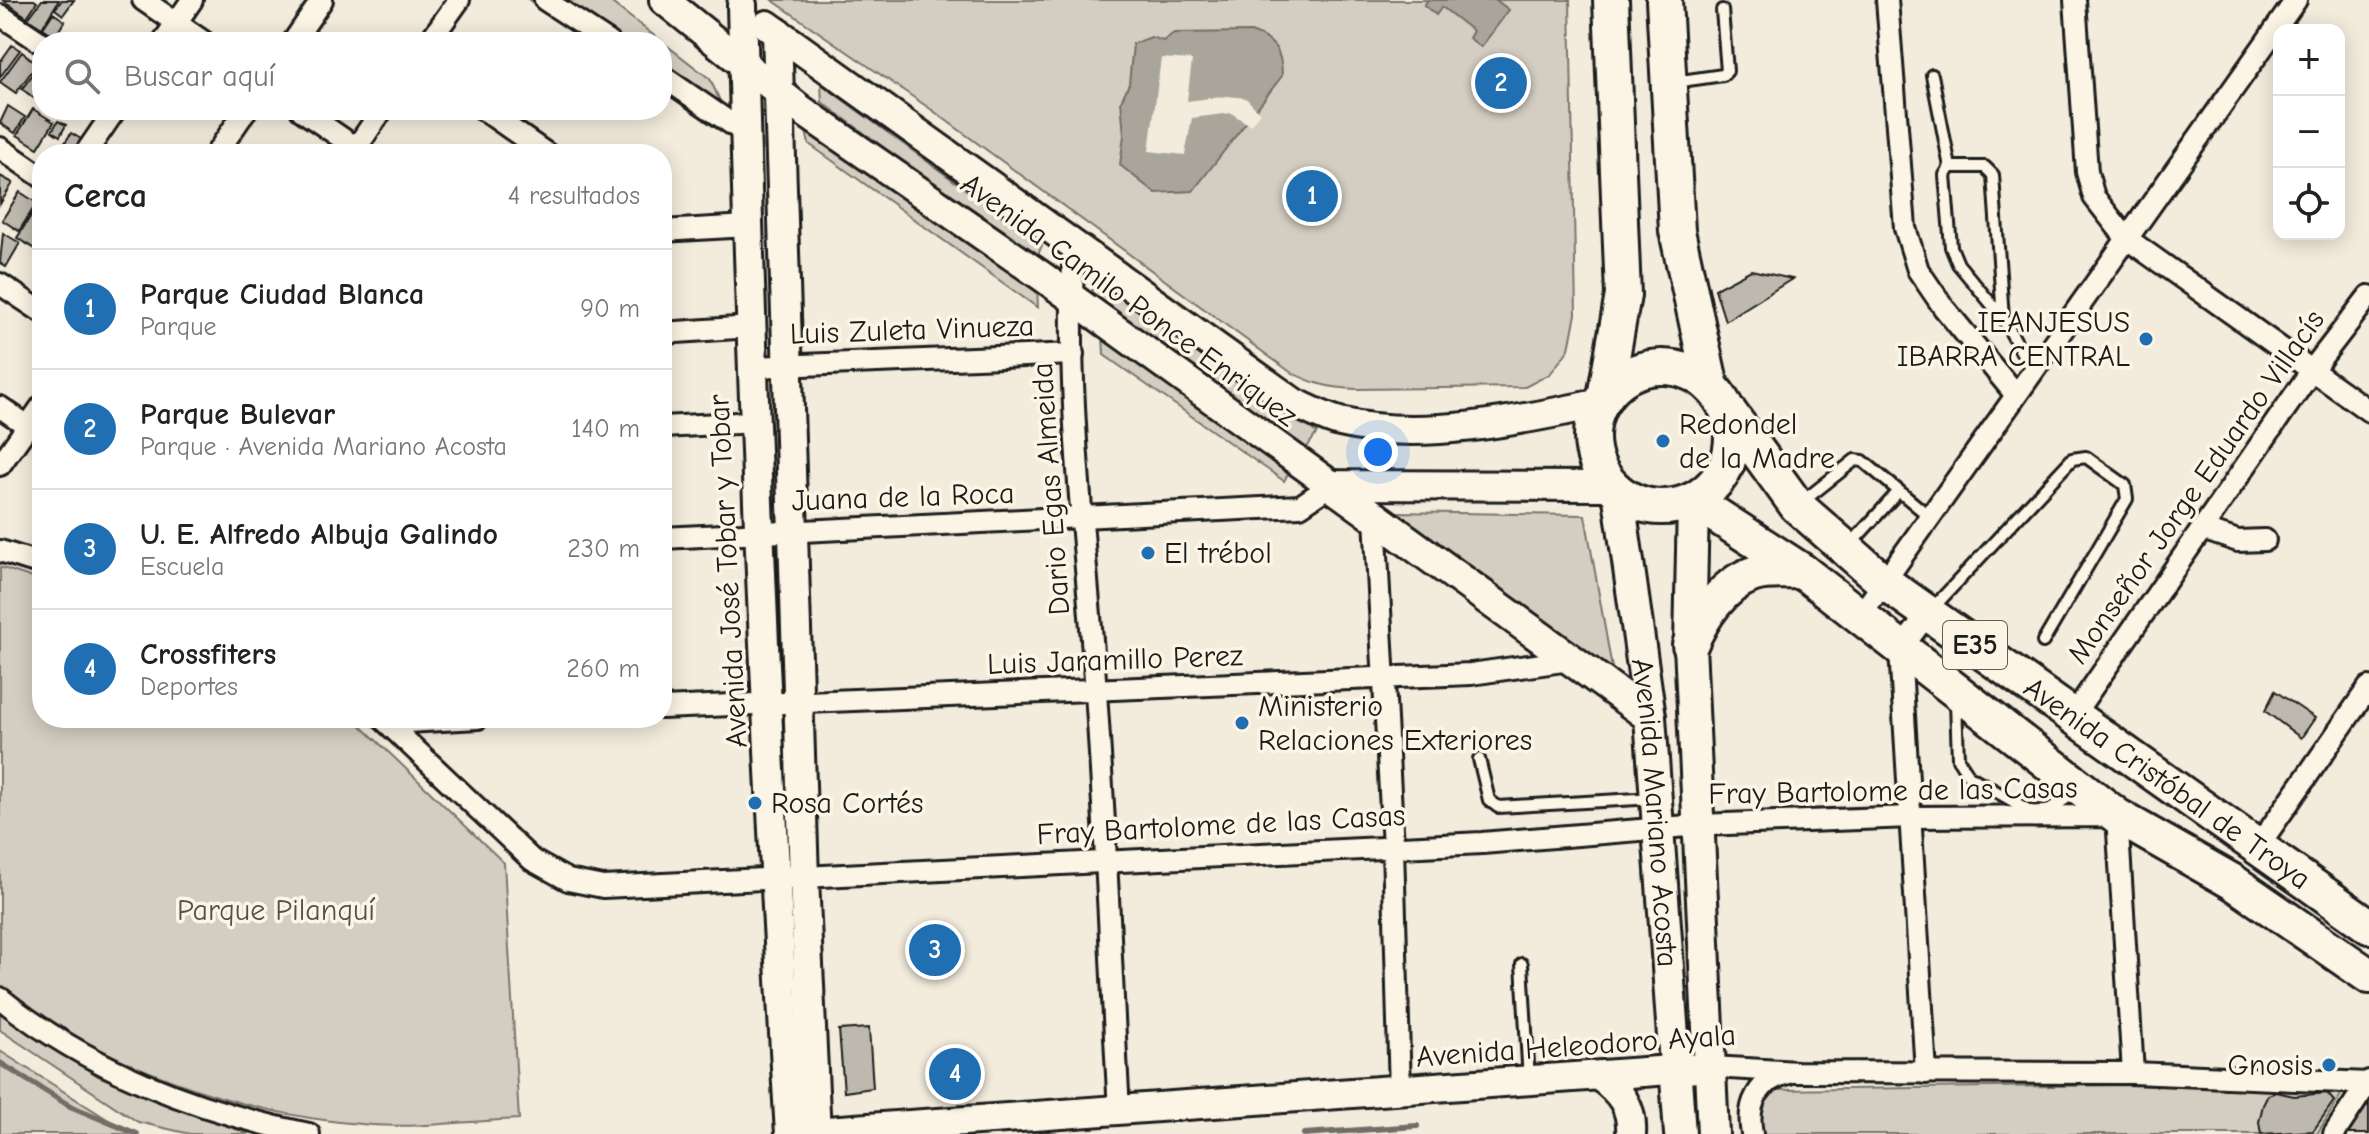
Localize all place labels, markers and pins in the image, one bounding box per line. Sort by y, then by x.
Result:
pin: 2 [1475,53,1527,113]
pin: 1 [1286,166,1338,226]
place label: IEANJESUS IBARRA CENTRAL [1897,305,2130,374]
marker: IEANJESUS IBARRA CENTRAL [2137,330,2155,348]
place label: Redondel de la Madre [1679,407,1835,476]
marker: Redondel de la Madre [1654,432,1672,450]
place label: El trébol [1164,536,1272,571]
marker: El trébol [1139,544,1157,562]
place label: Ministerio Relaciones Exteriores [1258,689,1532,758]
marker: Ministerio Relaciones Exteriores [1233,714,1251,732]
place label: Rosa Cortés [771,786,924,821]
marker: Rosa Cortés [746,794,764,812]
pin: 3 [909,920,961,980]
pin: 4 [929,1044,981,1104]
place label: Gnosis [2228,1048,2313,1083]
marker: Gnosis [2320,1056,2338,1074]

